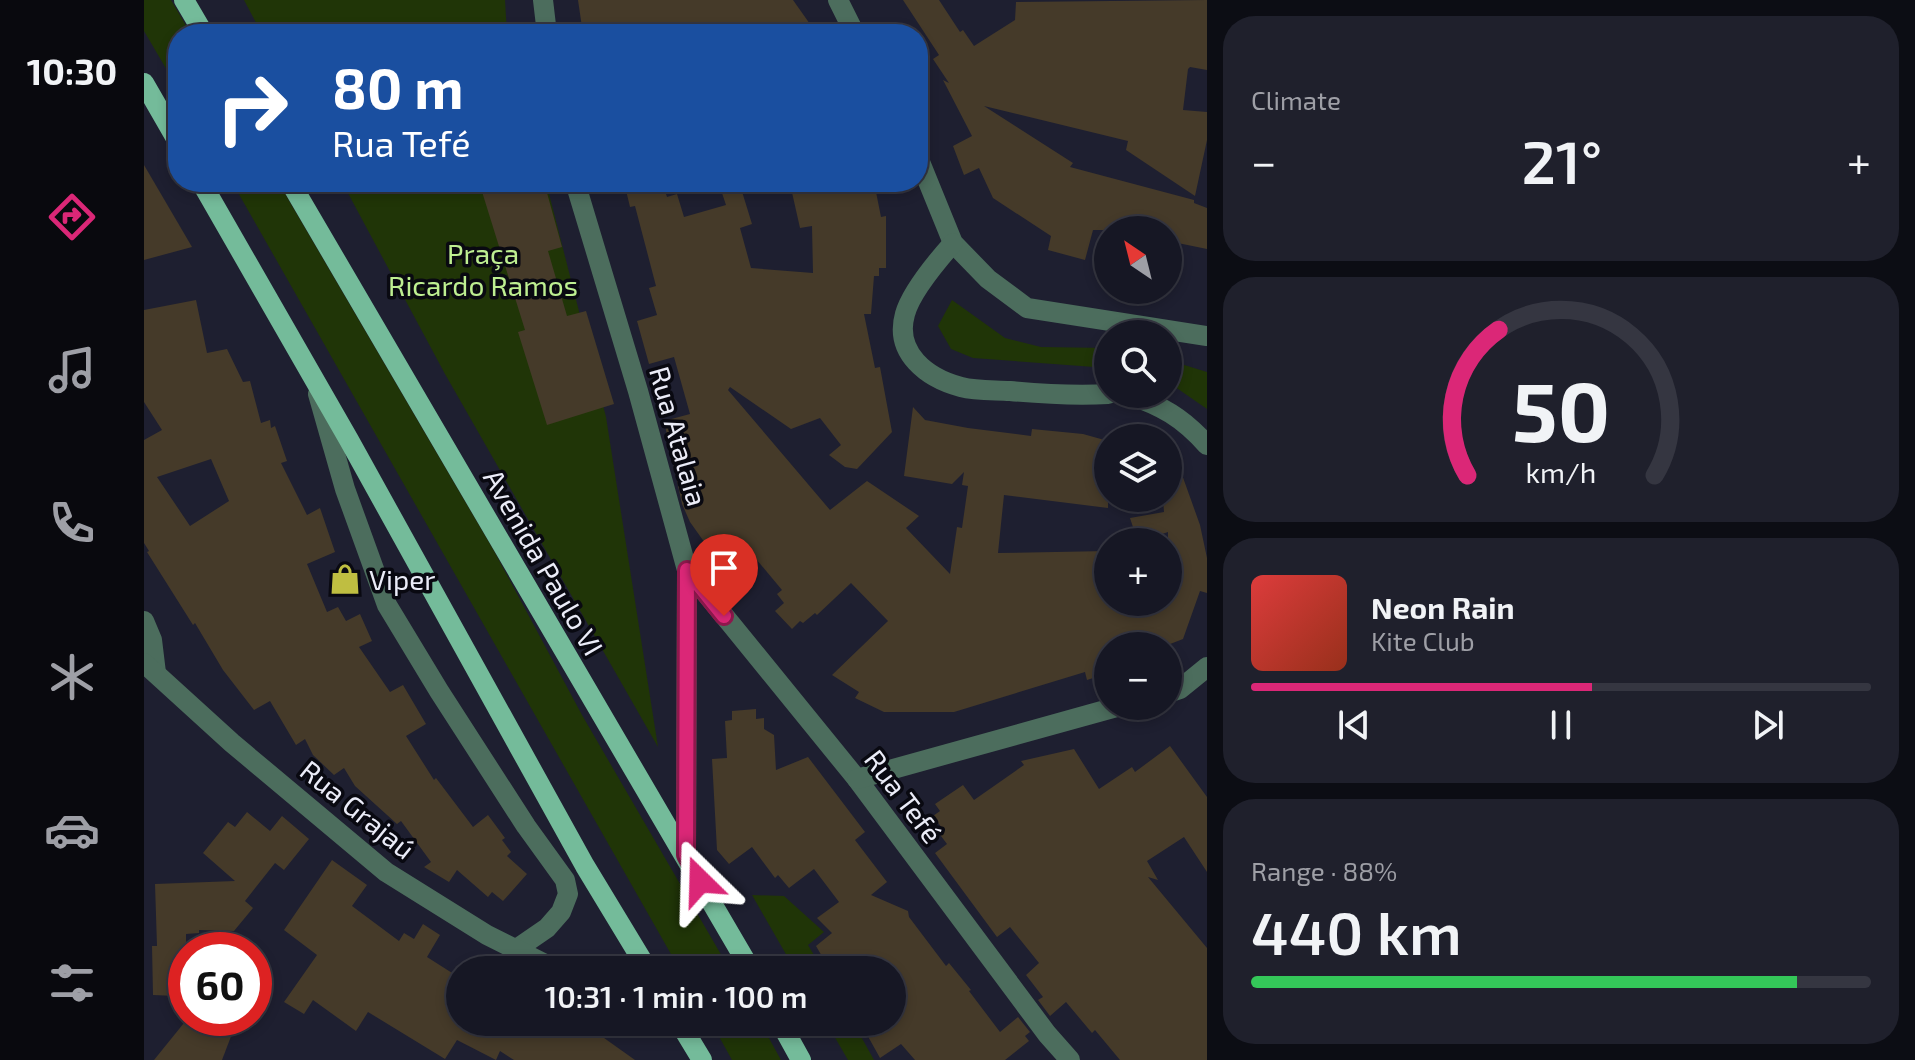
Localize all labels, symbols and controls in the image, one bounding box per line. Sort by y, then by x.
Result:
text: 10:30 [27,49,117,92]
text: 80 m [332,53,464,120]
icon: right [200,56,304,160]
text: Climate [1251,84,1341,115]
text: Rua Tefé [332,121,471,164]
text: 21° [1521,124,1602,196]
text: − [1251,134,1277,187]
text: + [1847,134,1871,187]
icon: directions [44,189,100,245]
north arrow [1094,216,1182,304]
map controls [1094,216,1182,720]
park label: Praça Ricardo Ramos [388,236,578,302]
button: search [1094,320,1182,408]
icon: music [44,342,100,398]
text: 50 [1512,358,1610,458]
street label: Rua Atalaia [643,362,715,510]
button: layers [1094,424,1182,512]
text: km/h [1526,454,1596,489]
street label: Avenida Paulo VI [477,463,611,661]
icon: phone [44,495,100,551]
button: + [1094,528,1182,616]
pin [690,534,758,616]
icon: arrive [702,546,746,590]
shop icon: Viper [328,562,362,596]
place label: Viper [369,562,436,596]
text: Neon Rain [1371,589,1515,625]
text: Kite Club [1371,625,1475,656]
button: − [1094,632,1182,720]
icon: climate [44,649,100,705]
icon: previous [1332,703,1376,747]
icon: pause [1539,703,1583,747]
icon: next [1746,703,1790,747]
street label: Rua Tefé [858,743,950,849]
street label: Rua Grajaú [294,753,422,865]
icon: car [44,802,100,858]
position arrow [658,839,742,923]
text: Range · 88% [1251,855,1397,886]
text: 440 km [1251,895,1462,967]
speed limit sign: 60 [168,932,272,1036]
icon: filters [44,955,100,1011]
text: 10:31 · 1 min · 100 m [545,978,807,1014]

